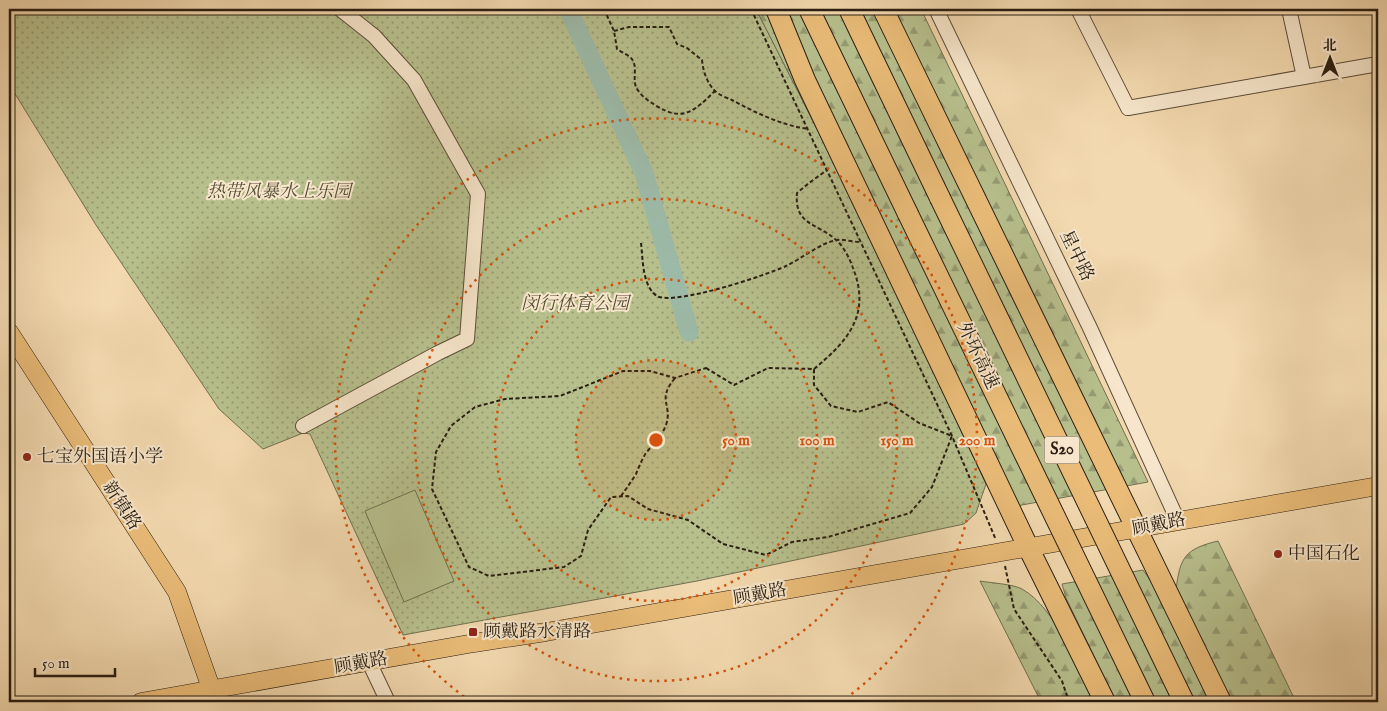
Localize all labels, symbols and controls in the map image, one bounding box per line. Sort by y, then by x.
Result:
north arrow [1304,32,1354,82]
text: 北 [1323,37,1337,55]
park label: 热带风暴水上乐园 [207,181,354,204]
street label: 星中路 [1054,227,1098,285]
park label: 闵行体育公园 [521,293,632,316]
street label: 外环高速 [951,319,1003,393]
centre of rings [647,431,665,449]
text: 50 m [722,431,750,450]
text: 100 m [799,431,835,450]
text: 150 m [880,431,914,450]
text: 200 m [959,431,996,450]
road number: S20 [1044,436,1080,464]
place label: 七宝外国语小学 [37,446,163,469]
marker: 七宝外国语小学 [21,451,33,463]
street label: 新镇路 [97,477,145,535]
street label: 顾戴路 [1130,509,1188,541]
place label: 中国石化 [1288,543,1360,566]
marker: 中国石化 [1272,548,1284,560]
street label: 顾戴路 [731,579,789,611]
place label: 顾戴路水清路 [483,621,591,644]
marker: 顾戴路水清路 [467,626,479,638]
scale bar [35,646,115,678]
street label: 顾戴路 [332,648,390,680]
text: 50 m [42,654,70,673]

